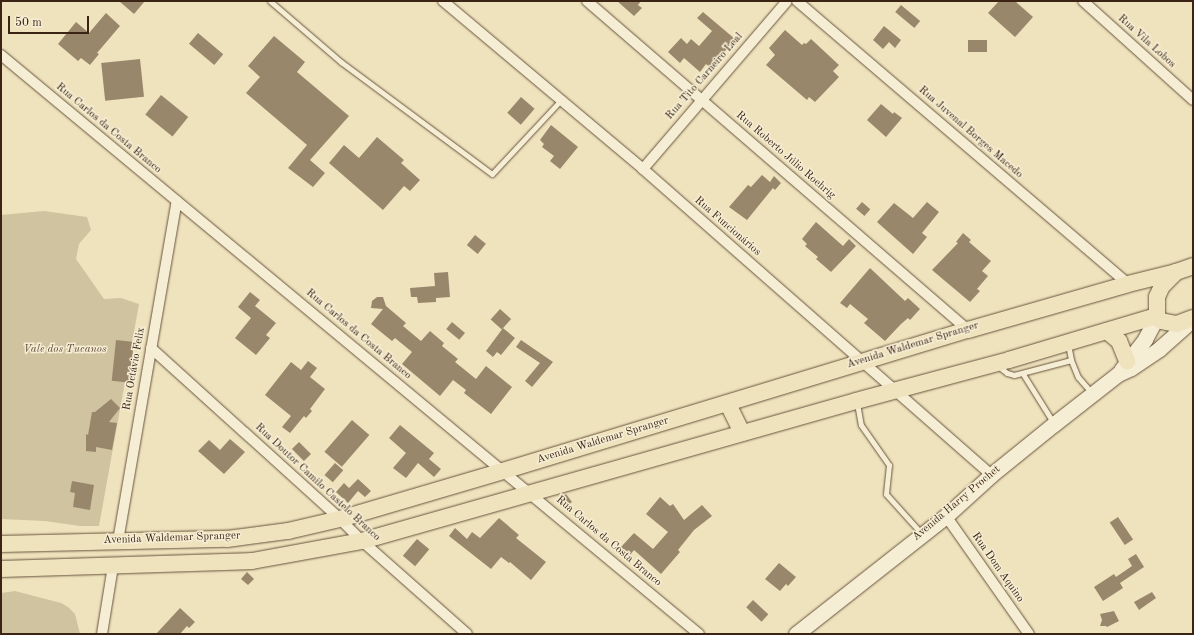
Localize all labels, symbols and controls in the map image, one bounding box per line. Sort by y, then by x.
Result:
scale bar [10,8,91,34]
street label: Rua Vila Lobos [1114,13,1178,71]
text: 50 m [15,17,42,29]
street label: Rua Tito Carneiro Leal [664,31,746,123]
street label: Rua Carlos da Costa Branco [53,81,163,177]
street label: Rua Juvenal Borges Macedo [915,84,1025,182]
street label: Rua Roberto Júlio Roehrig [733,109,837,203]
street label: Rua Funcionários [691,195,763,259]
street label: Rua Carlos da Costa Branco [303,287,413,383]
street label: Avenida Waldemar Spranger [846,320,980,372]
street label: Rua Octávio Felix [121,326,149,412]
park label: Vale dos Tucanos [23,343,107,357]
street label: Avenida Waldemar Spranger [536,415,670,467]
street label: Rua Doutor Camilo Castelo Branco [252,421,382,545]
street label: Avenida Harry Prochet [910,463,1004,545]
street label: Rua Carlos da Costa Branco [553,494,663,590]
street label: Avenida Waldemar Spranger [103,530,241,548]
street label: Rua Dom Aquino [968,531,1026,605]

